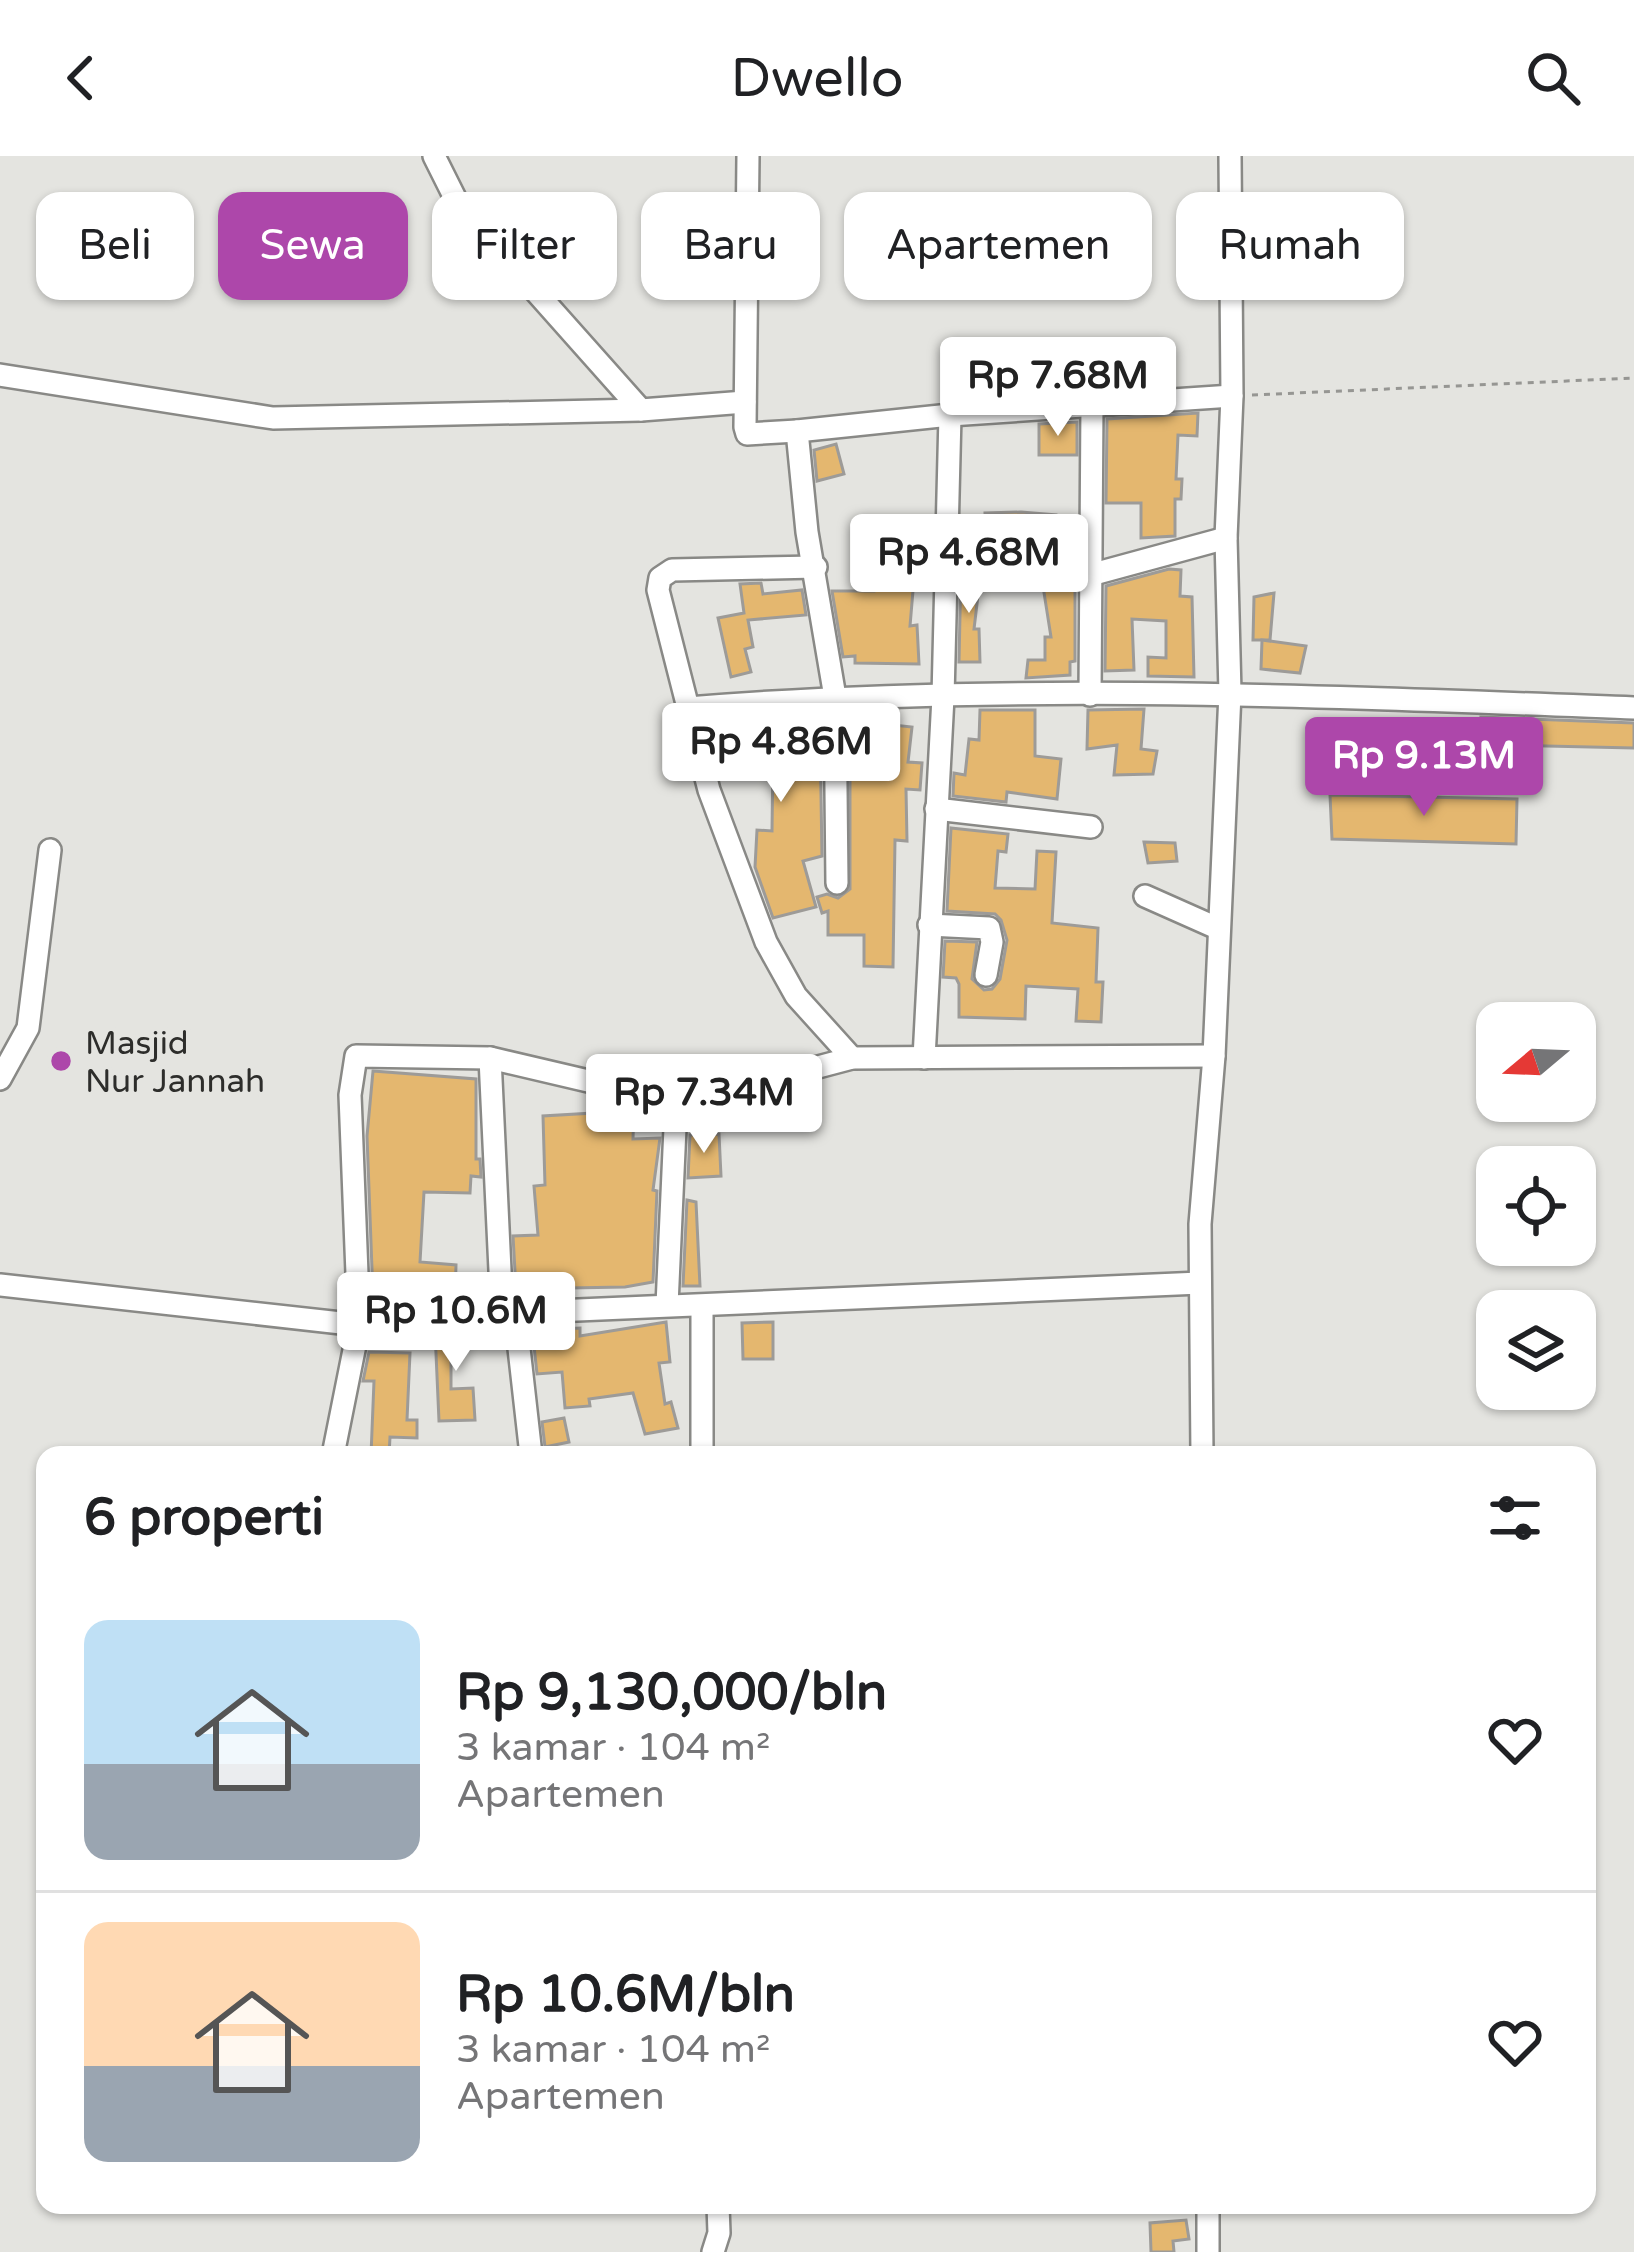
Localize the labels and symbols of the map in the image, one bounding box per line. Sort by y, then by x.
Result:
pin: Rp 7.68M [934,337,1182,439]
pin: Rp 4.68M [845,514,1093,616]
pin: Rp 4.86M [657,703,905,805]
pin: Rp 9.13M [1300,717,1548,819]
north arrow [1476,1002,1596,1122]
place label: Masjid Nur Jannah [85,1024,265,1101]
marker: Masjid Nur Jannah [48,1048,74,1074]
pin: Rp 7.34M [580,1054,828,1156]
pin: Rp 10.6M [332,1272,580,1374]

